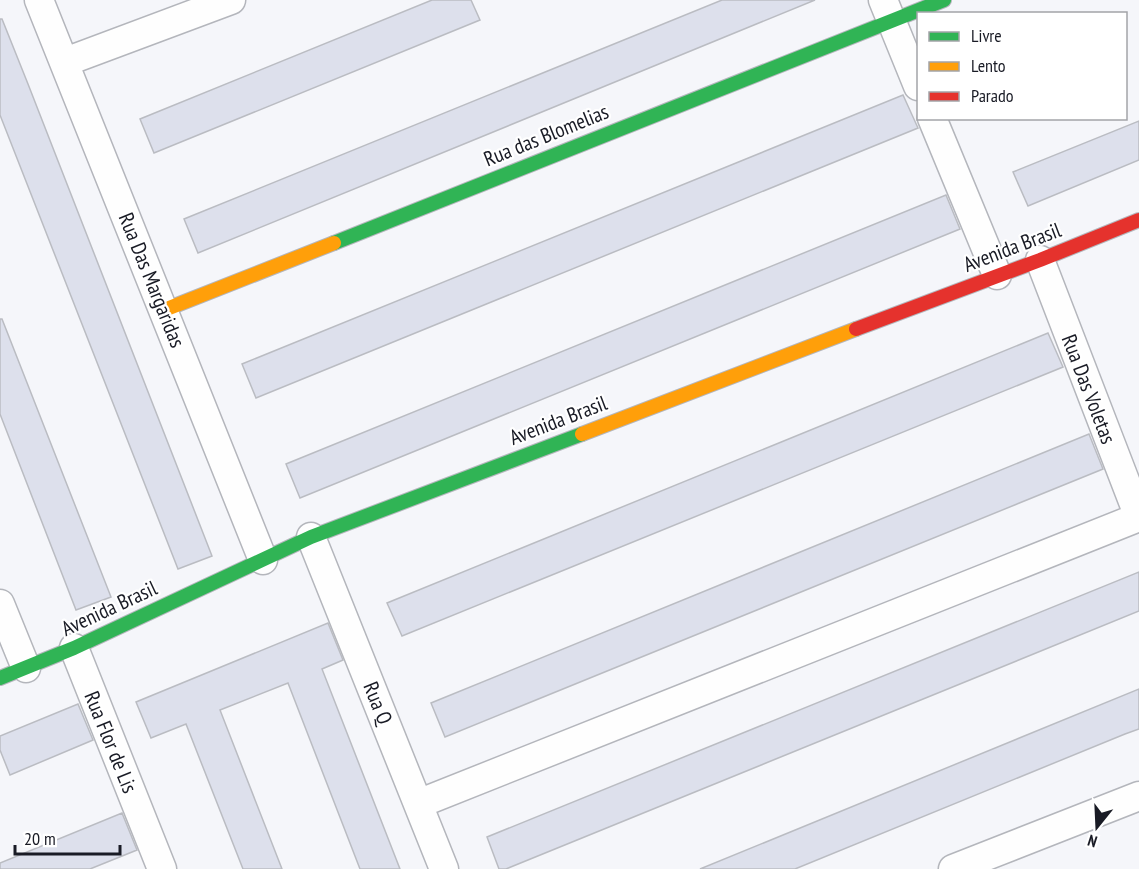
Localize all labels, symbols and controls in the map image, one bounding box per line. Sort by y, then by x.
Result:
legend [917,12,1127,120]
text: Livre [971,24,1002,47]
text: Lento [971,54,1006,77]
text: Parado [971,84,1014,107]
street label: Rua das Blomelias [480,98,612,172]
street label: Rua Das Margaridas [113,209,191,351]
street label: Avenida Brasil [959,216,1065,278]
street label: Rua Das Voletas [1056,330,1122,448]
street label: Avenida Brasil [505,389,611,451]
street label: Avenida Brasil [57,574,161,642]
street label: Rua Q [357,678,399,729]
street label: Rua Flor de Lis [78,687,144,797]
north arrow [1067,797,1127,857]
scale bar [15,818,120,856]
text: 20 m [24,827,56,850]
text: N [1085,830,1100,852]

